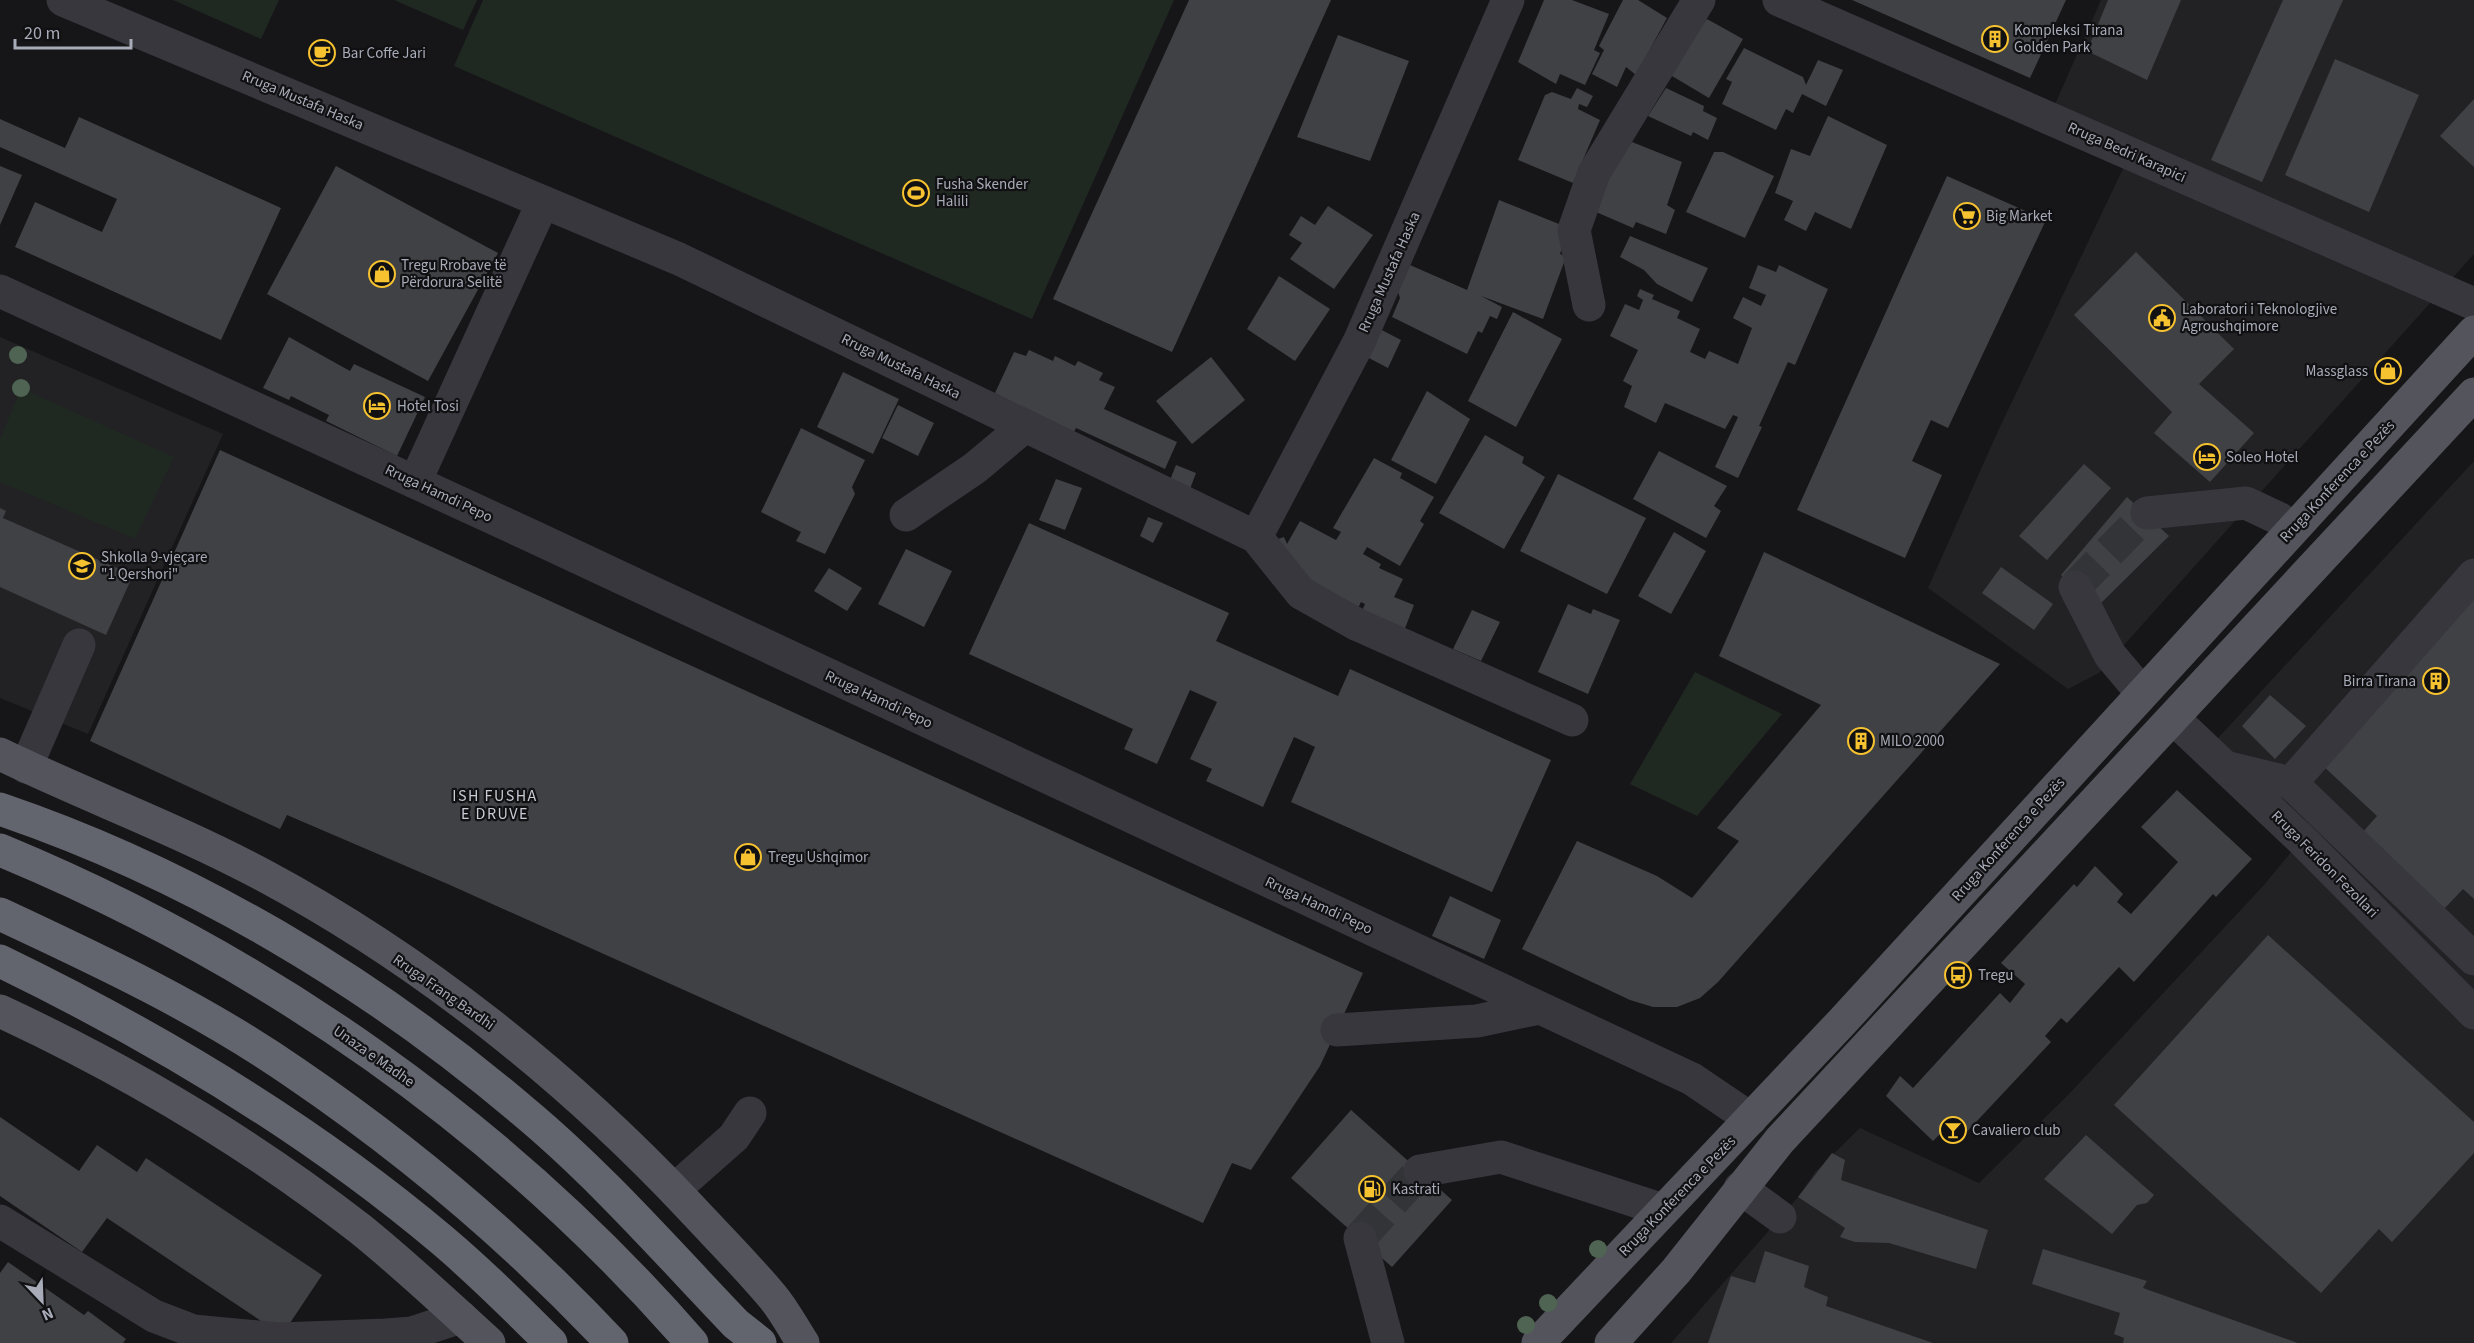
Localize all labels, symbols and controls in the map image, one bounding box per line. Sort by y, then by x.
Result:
scale bar [15,12,130,50]
place label: Kompleksi Tirana Golden Park [2014,20,2123,58]
text: 20 m [24,21,60,46]
building icon: Kompleksi Tirana Golden Park [1980,24,2010,54]
cafe icon: Bar Coffe Jari [307,38,337,68]
place label: Bar Coffe Jari [342,43,426,64]
street label: Rruga Mustafa Haska [239,65,367,136]
street label: Rruga Bedri Karapici [2064,117,2189,188]
place label: Fusha Skender Halili [936,174,1029,212]
sports icon: Fusha Skender Halili [901,178,931,208]
supermarket icon: Big Market [1952,201,1982,231]
place label: Big Market [1986,206,2052,227]
street label: Rruga Mustafa Haska [1353,208,1426,336]
place label: Tregu Rrobave të Përdorura Selitë [401,255,506,293]
shop icon: Tregu Rrobave të Përdorura Selitë [367,259,397,289]
place label: Laboratori i Teknologjive Agroushqimore [2182,299,2337,337]
public building icon: Laboratori i Teknologjive Agroushqimore [2147,303,2177,333]
street label: Rruga Mustafa Haska [838,328,964,404]
shop icon: Massglass [2373,356,2403,386]
place label: Massglass [2305,361,2368,382]
hotel icon: Hotel Tosi [362,391,392,421]
place label: Hotel Tosi [397,396,459,417]
street label: Rruga Konferenca e Pezës [2275,416,2400,547]
hotel icon: Soleo Hotel [2192,442,2222,472]
place label: Soleo Hotel [2226,447,2298,468]
street label: Rruga Hamdi Pepo [382,459,496,528]
place label: Shkolla 9-vjeçare "1 Qershori" [101,547,207,585]
school or university icon: Shkolla 9-vjeçare "1 Qershori" [67,551,97,581]
street label: Rruga Hamdi Pepo [822,665,936,734]
building icon: Birra Tirana [2421,666,2451,696]
place label: Birra Tirana [2343,671,2416,692]
building icon: MILO 2000 [1846,726,1876,756]
place label: MILO 2000 [1880,731,1945,752]
street label: Rruga Konferenca e Pezës [1947,773,2070,906]
district label: ISH FUSHA E DRUVE [452,785,538,825]
street label: Rruga Feridon Fezollari [2266,806,2383,923]
shop icon: Tregu Ushqimor [733,842,763,872]
place label: Tregu Ushqimor [768,847,869,868]
street label: Rruga Hamdi Pepo [1262,871,1376,940]
street label: Rruga Frang Bardhi [389,949,499,1035]
bus stop icon: Tregu [1943,960,1973,990]
place label: Tregu [1978,965,2013,986]
street label: Unaza e Madhe [329,1021,419,1092]
bar icon: Cavaliero club [1938,1115,1968,1145]
place label: Cavaliero club [1972,1120,2061,1141]
street label: Rruga Konferenca e Pezës [1614,1131,1741,1261]
fuel station icon: Kastrati [1357,1174,1387,1204]
place label: Kastrati [1392,1179,1440,1200]
north arrow [12,1271,72,1331]
text: N [38,1302,57,1326]

